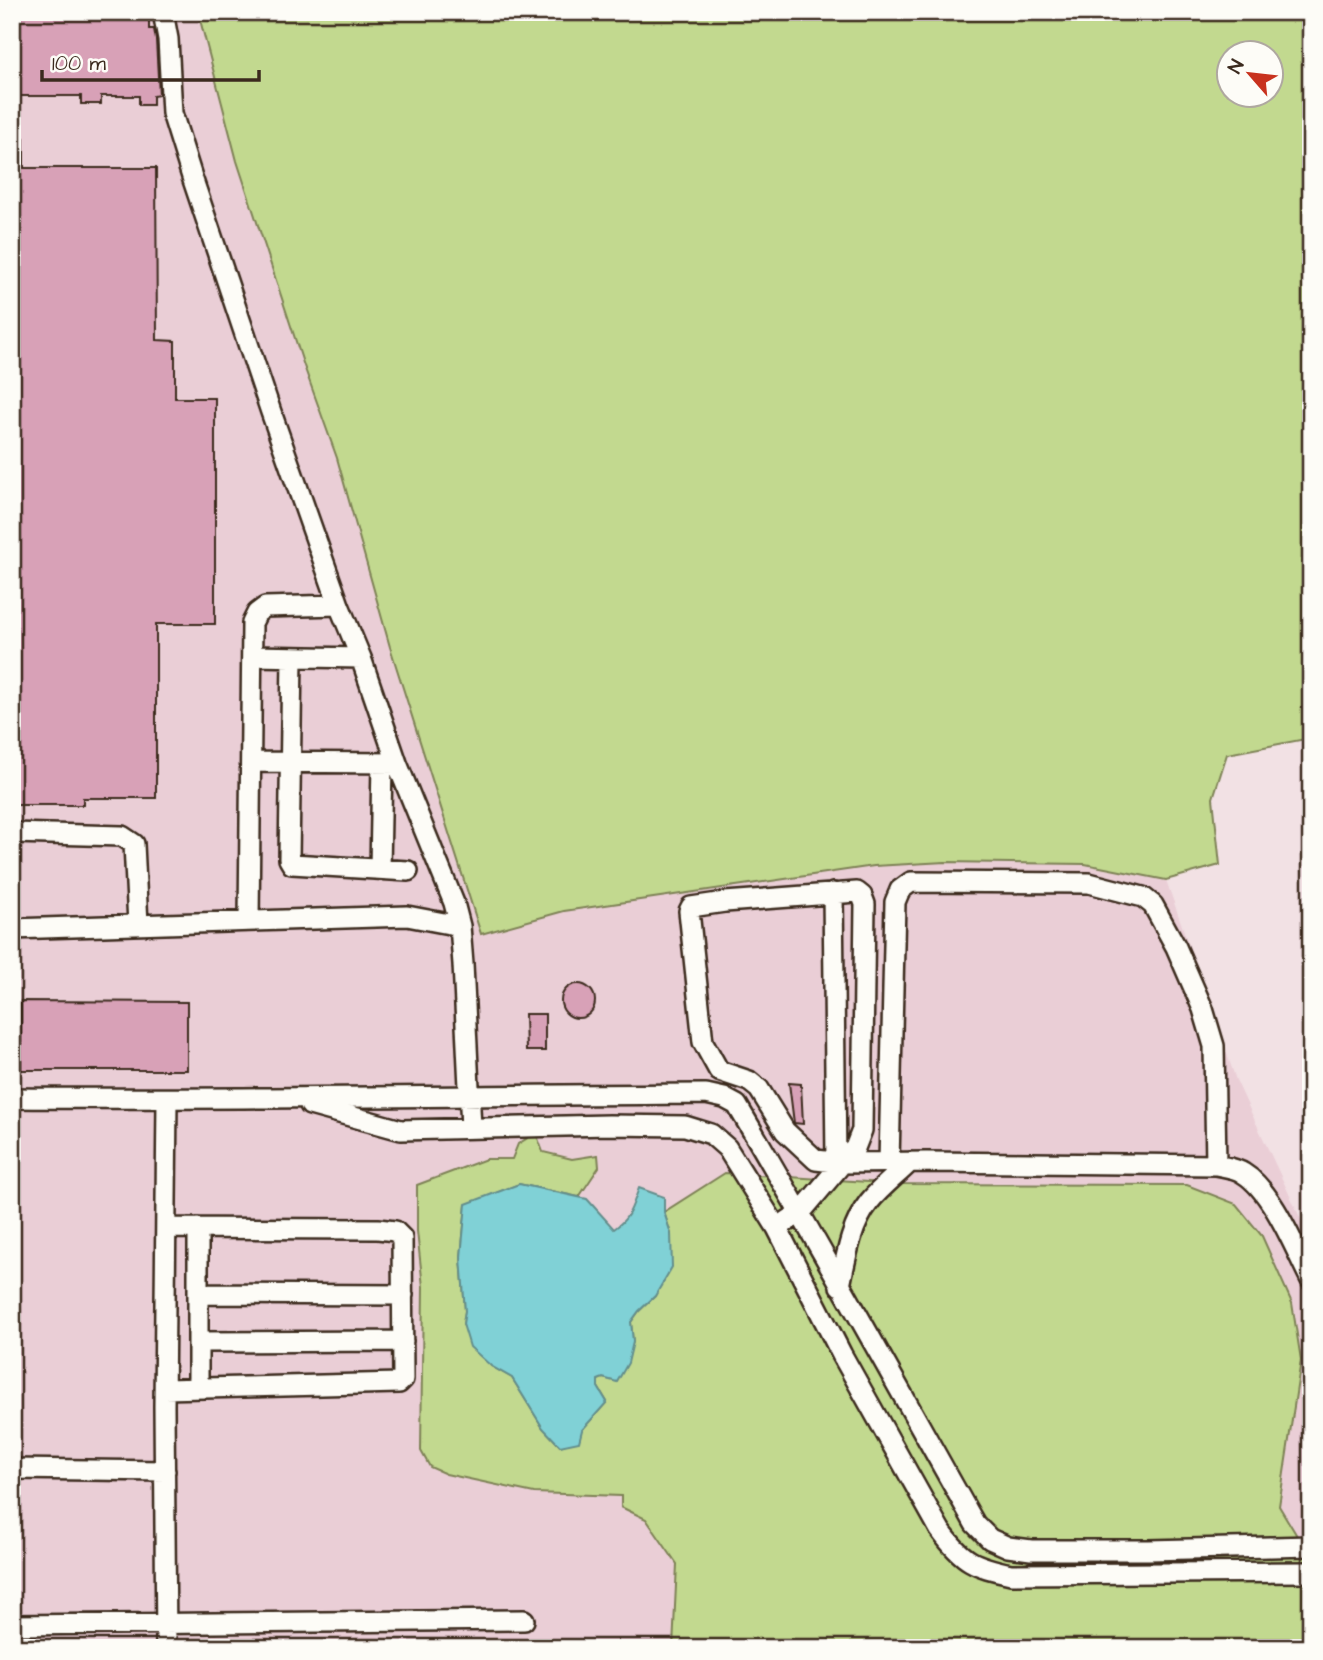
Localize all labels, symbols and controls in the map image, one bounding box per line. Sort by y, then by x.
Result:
scale bar [42,38,259,82]
north arrow [1214,38,1284,108]
text: 100 m [52,49,107,78]
text: N [1222,55,1251,78]

